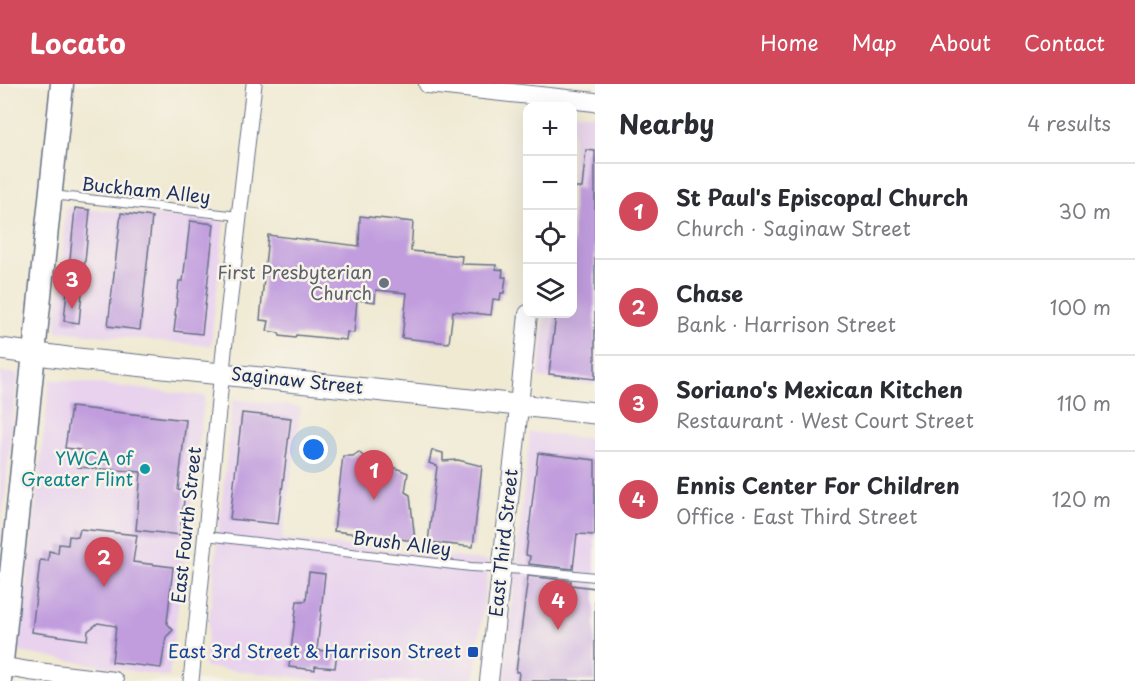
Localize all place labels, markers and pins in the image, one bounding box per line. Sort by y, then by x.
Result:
place label: First Presbyterian Church [217,258,372,306]
pin: 3 [52,260,92,309]
marker: First Presbyterian Church [377,276,391,290]
place label: YWCA of Greater Flint [21,444,135,492]
pin: 1 [354,450,394,500]
marker: YWCA of Greater Flint [138,462,152,476]
pin: 2 [84,538,124,587]
pin: 4 [538,580,578,630]
place label: East 3rd Street & Harrison Street [168,637,461,664]
marker: East 3rd Street & Harrison Street [466,645,480,659]

